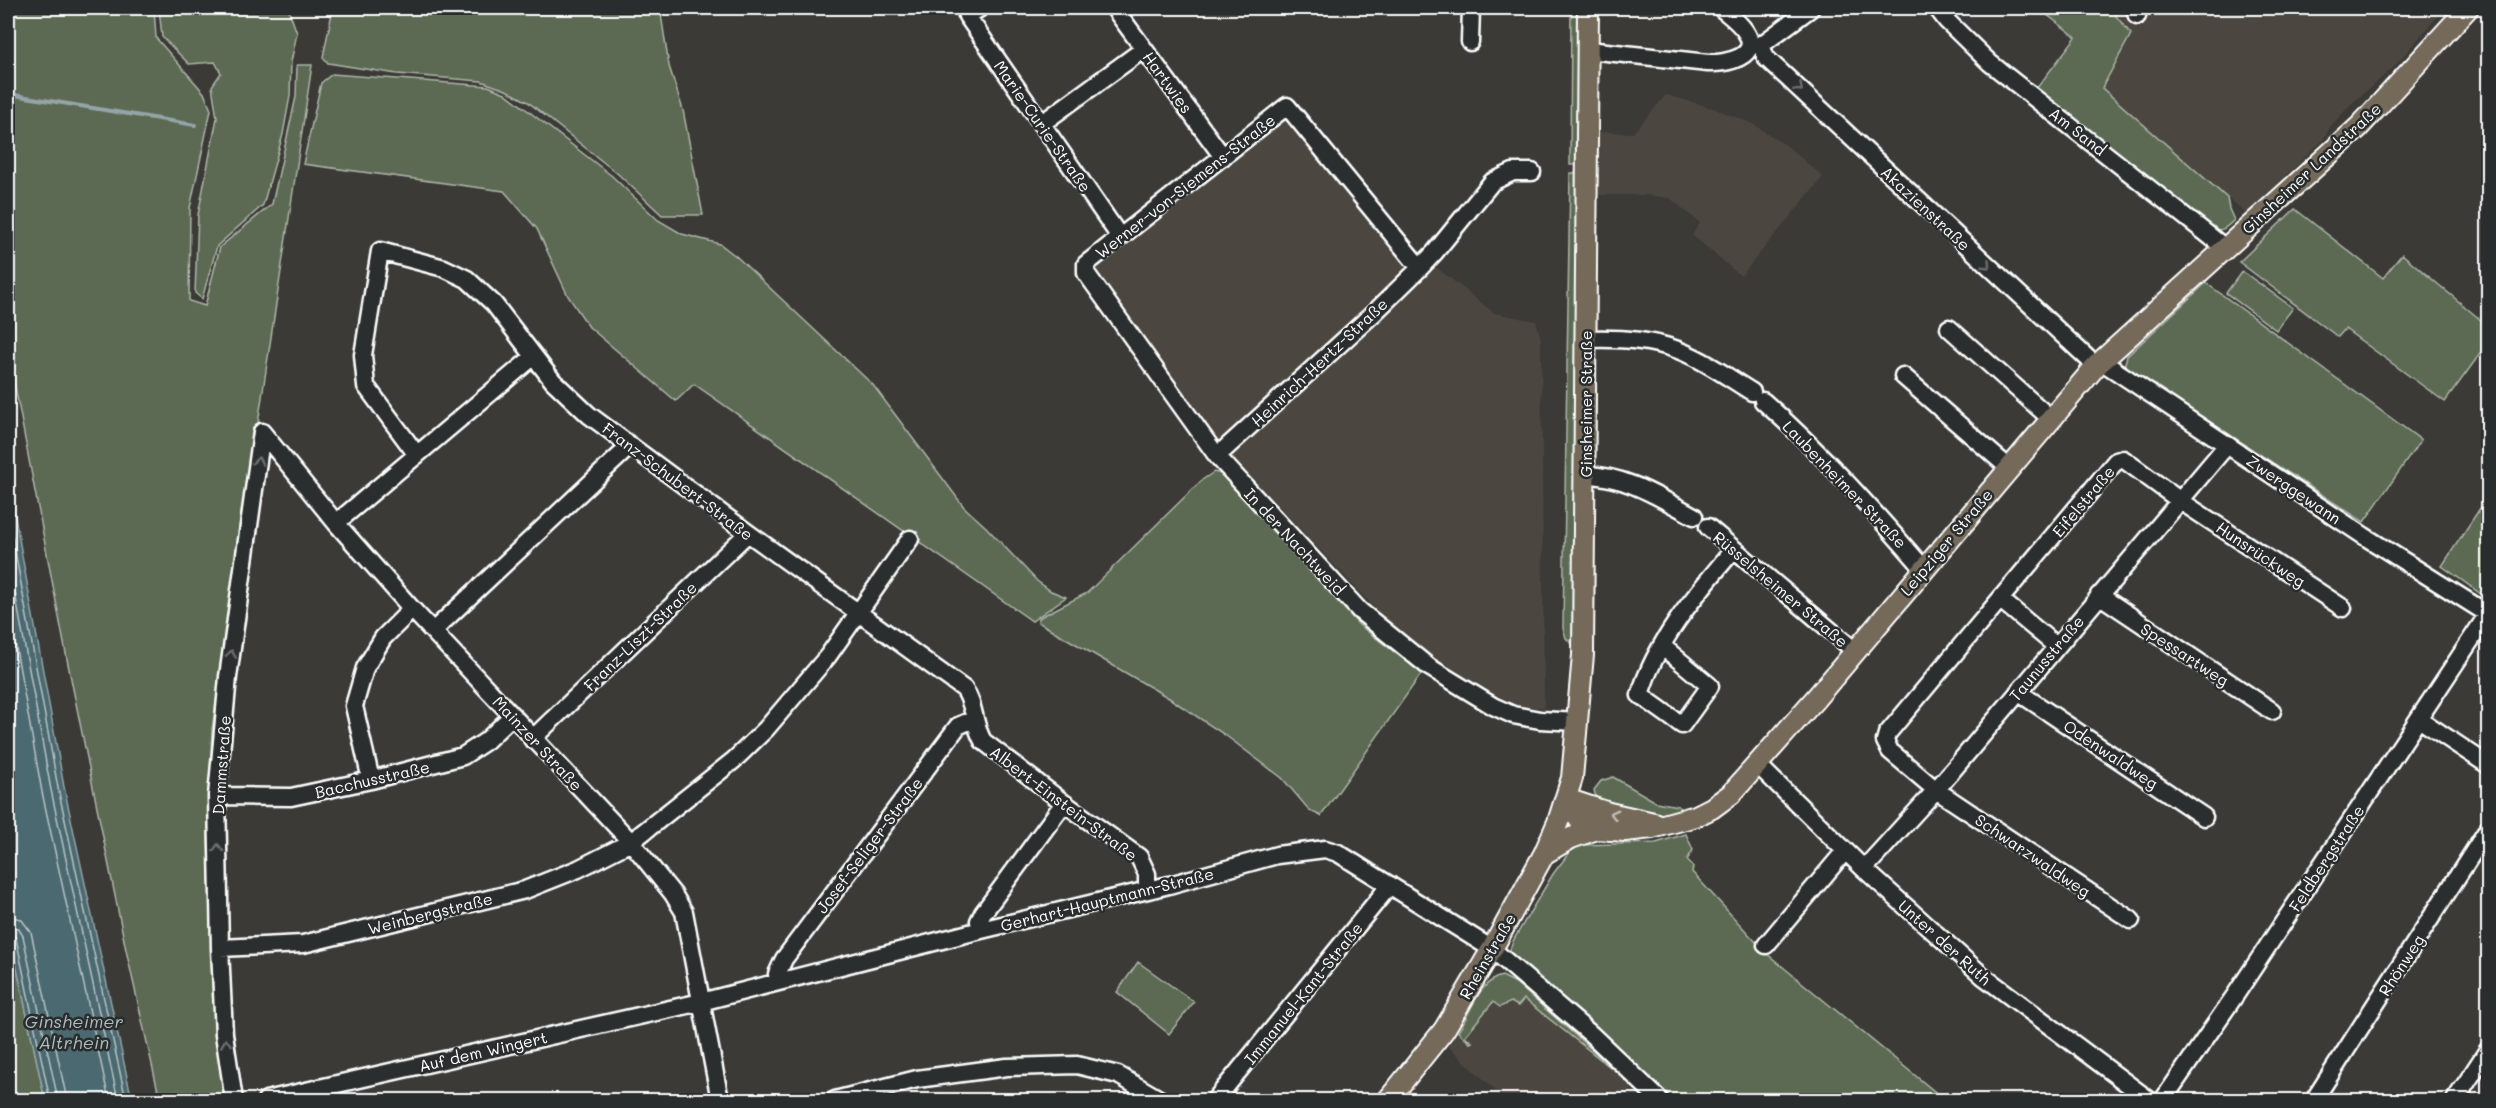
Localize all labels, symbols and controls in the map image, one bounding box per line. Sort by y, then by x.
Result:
street label: Hartwies [1139,47,1197,117]
street label: Marie-Curie-Straße [990,56,1096,196]
one-way arrow [1792,81,1803,92]
street label: Ginsheimer Landstraße [2237,98,2385,238]
street label: Am Sand [2045,102,2111,160]
street label: Werner-von-Siemens-Straße [1091,109,1279,263]
street label: Akazienstraße [1877,161,1975,255]
one-way arrow [1980,258,1991,269]
street label: Heinrich-Hertz-Straße [1246,293,1392,431]
street label: Ginsheimer Straße [1575,330,1596,478]
street label: Laubenheimer Straße [1778,416,1912,552]
street label: Franz-Schubert-Straße [598,417,758,545]
street label: Zwerggewann [2243,450,2345,528]
one-way arrow [252,456,264,465]
street label: Eifelstraße [2047,461,2119,541]
street label: In der Nachtweid [1240,483,1350,599]
street label: Leipziger Straße [1895,484,1997,600]
street label: Hunsrückweg [2212,516,2310,592]
street label: Rüsselsheimer Straße [1709,526,1853,652]
street label: Franz-Liszt-Straße [579,577,701,695]
street label: Taunusstraße [2004,611,2088,705]
street label: Spessartweg [2137,618,2233,690]
one-way arrow [224,649,236,658]
street label: Mainzer Straße [489,691,587,795]
street label: Dammstraße [207,715,235,815]
street label: Odenwaldweg [2060,715,2162,793]
street label: Albert-Einstein-Straße [986,741,1142,865]
street label: Bacchusstraße [313,756,431,802]
street label: Josef-Seliger-Straße [811,773,927,917]
street label: Feldbergstraße [2284,801,2368,915]
one-way arrow [1609,809,1620,821]
street label: Schwarzwaldweg [1971,809,2095,901]
one-way arrow [212,843,224,852]
street label: Gerhart-Hauptmann-Straße [998,862,1216,936]
street label: Weinbergstraße [365,887,495,939]
street label: Unter der Ruth [1894,895,1996,989]
street label: Rheinstraße [1454,909,1520,1003]
street label: Immanuel-Kant-Straße [1239,918,1367,1068]
street label: Rhönweg [2373,930,2429,1000]
water label: Ginsheimer Altrhein [25,1009,123,1054]
street label: Auf dem Wingert [417,1026,549,1076]
one-way arrow [220,1038,232,1047]

